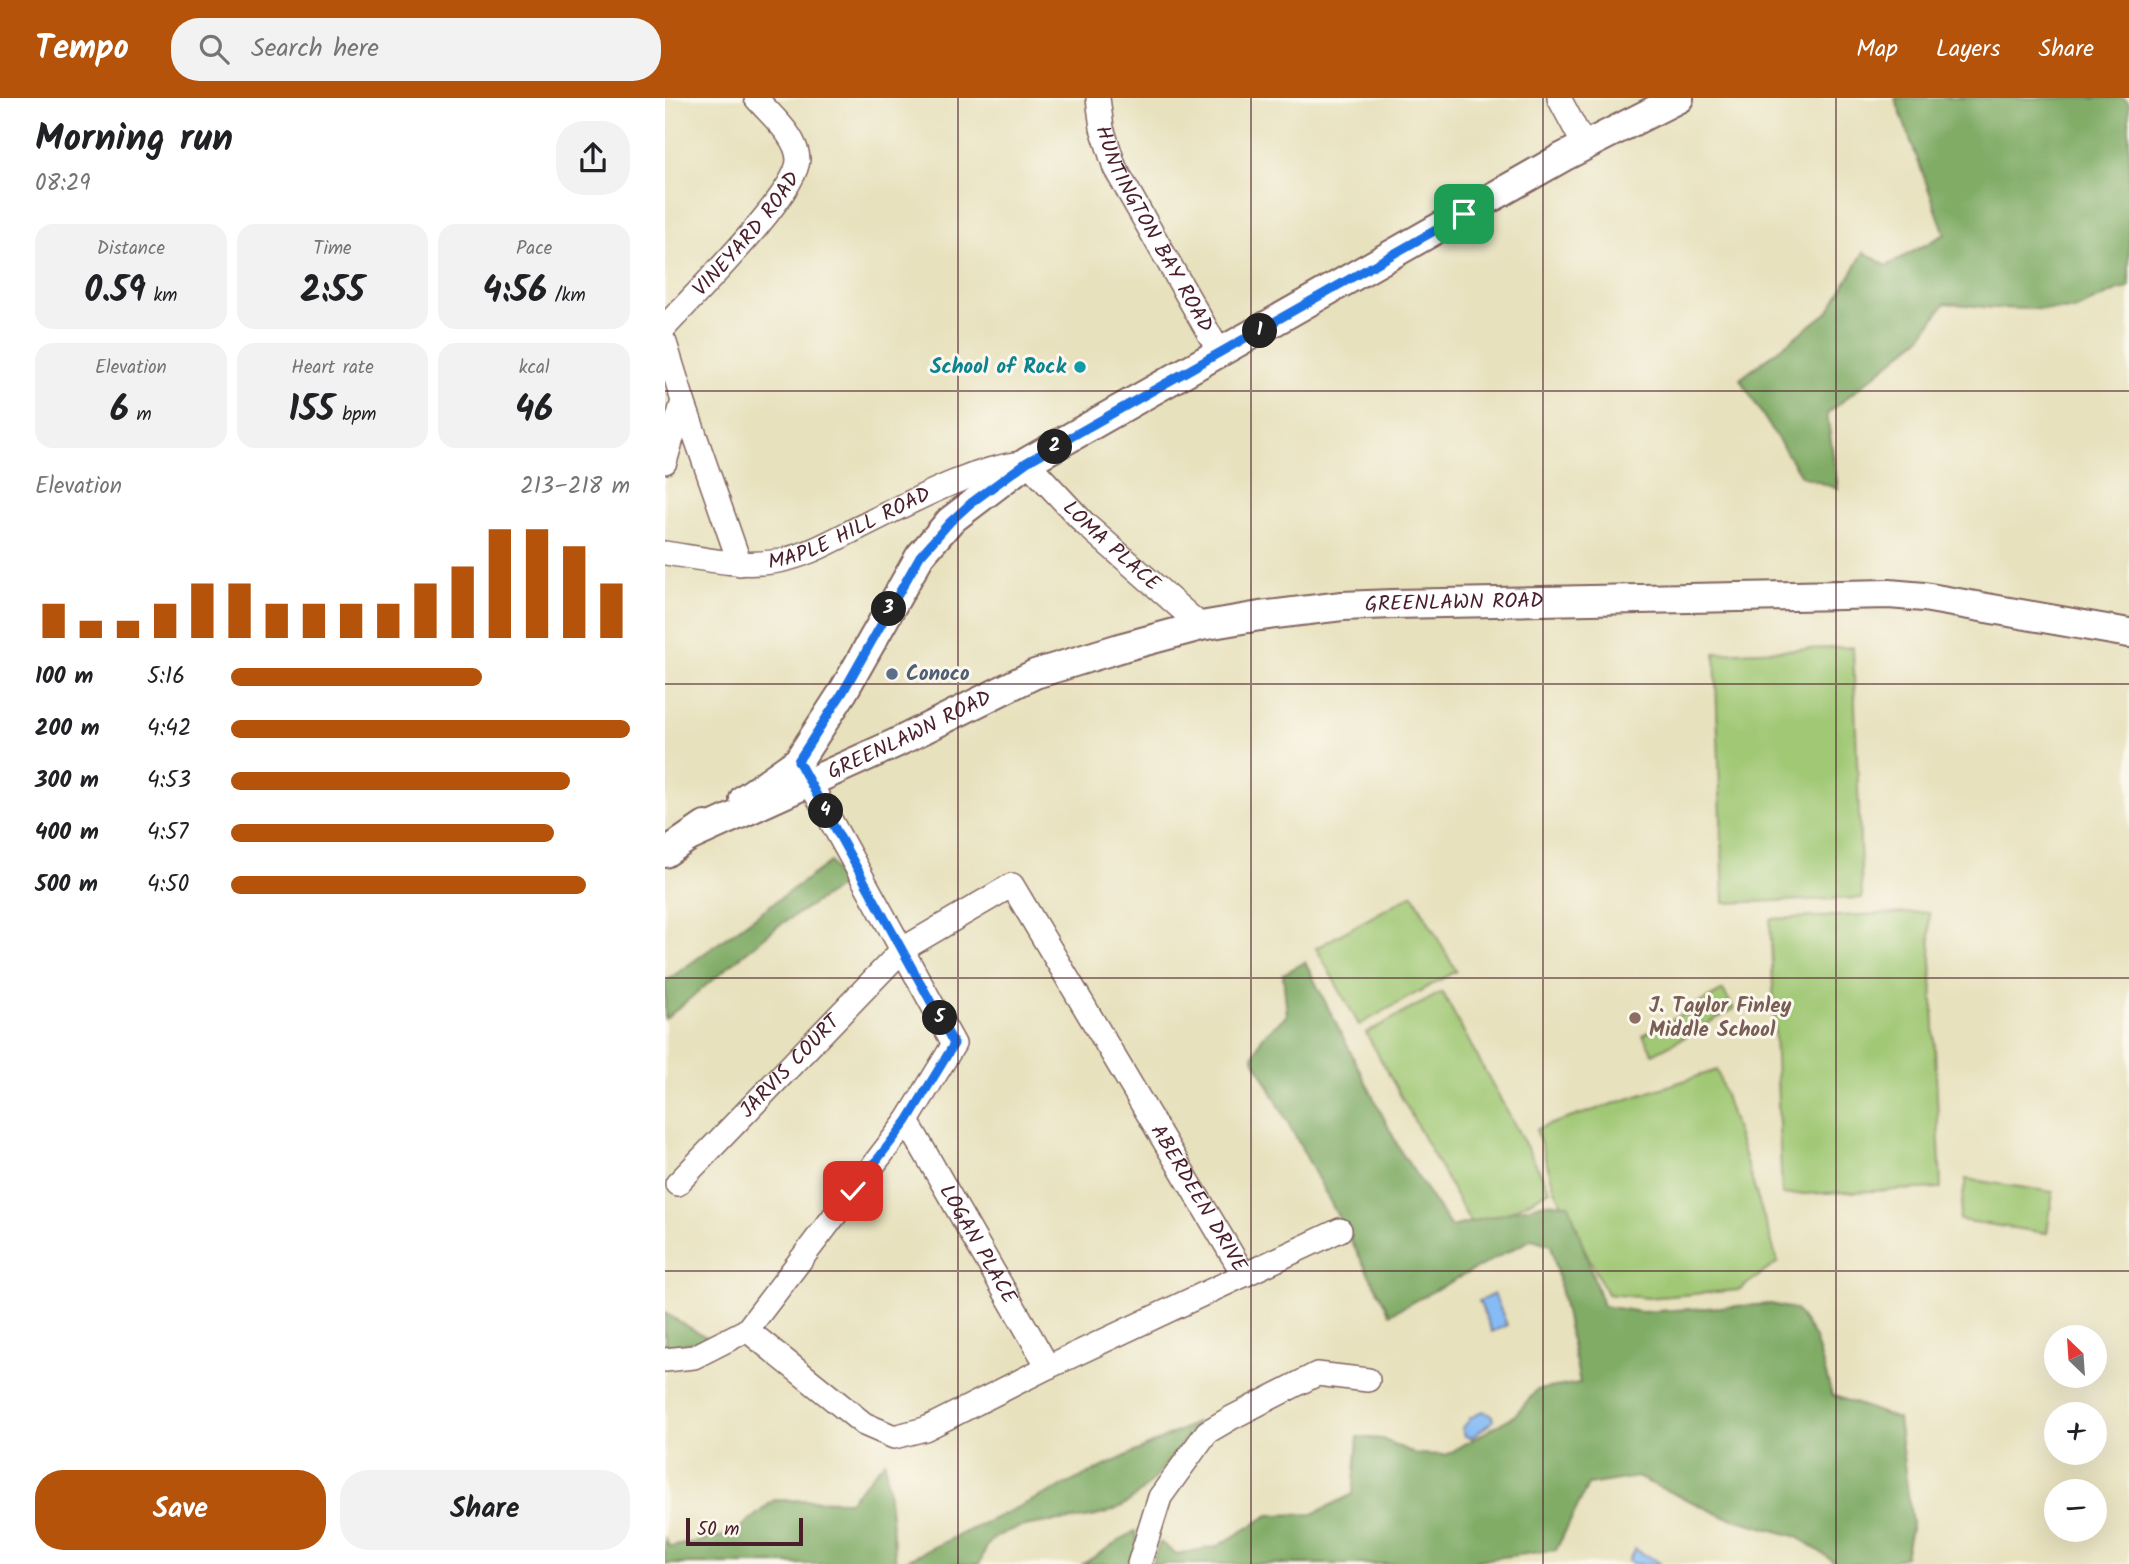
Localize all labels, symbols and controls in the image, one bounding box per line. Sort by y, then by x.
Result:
search box [171,18,661,81]
text: Tempo [35,23,129,76]
text: Search here [251,28,379,70]
icon: search [195,30,233,68]
text: Map [1856,30,1898,69]
text: Layers [1936,30,2000,69]
text: Share [2038,30,2094,69]
text: Morning run [35,110,233,170]
button: share [556,121,630,195]
street label: HUNTINGTON BAY ROAD [1086,121,1222,339]
street label: VINEYARD ROAD [685,165,809,305]
text: 08:29 [35,166,91,202]
pin [1434,184,1494,244]
icon: arrive [1445,195,1483,233]
text: Distance [97,234,165,264]
text: Time [313,234,352,264]
text: Pace [516,234,552,264]
text: 0.59 [84,264,146,320]
text: 2:55 [300,264,365,320]
text: 4:56 [483,264,547,320]
text: km [146,281,177,311]
text: /km [547,281,586,311]
pin: 1 [1243,314,1277,348]
text: 1 [1257,315,1262,345]
place label: School of Rock [930,351,1067,384]
text: Elevation [95,353,167,383]
text: Heart rate [291,353,374,383]
text: kcal [519,353,550,383]
marker: School of Rock [1072,359,1088,375]
text: 6 [110,383,129,439]
text: 155 [289,383,335,439]
text: 46 [515,383,553,439]
text: m [129,400,152,430]
text: bpm [335,400,376,430]
pin: 2 [1037,430,1073,464]
text: 2 [1049,431,1060,461]
text: Elevation [35,469,122,505]
text: 213–218 m [520,469,630,505]
street label: MAPLE HILL ROAD [765,478,936,579]
street label: LOMA PLACE [1054,493,1168,600]
street label: GREENLAWN ROAD [1364,584,1544,622]
pin: 3 [871,592,907,626]
text: 3 [883,593,894,623]
place label: Conoco [906,658,970,691]
text: 100 m [35,659,93,695]
text: 5:16 [147,659,185,695]
marker: Conoco [884,666,900,682]
street label: GREENLAWN ROAD [822,682,997,788]
text: 200 m [35,711,100,747]
text: 4:42 [147,711,191,747]
text: 300 m [35,763,99,799]
text: 4:53 [147,763,191,799]
pin: 4 [809,794,843,828]
text: 4 [820,795,831,825]
text: 400 m [35,815,99,851]
text: 4:57 [147,815,188,851]
text: 500 m [35,867,98,903]
text: 4:50 [147,867,189,903]
place label: J. Taylor Finley Middle School [1649,990,1791,1047]
pin: 5 [923,1000,957,1035]
text: 5 [935,1002,944,1032]
street label: JARVIS COURT [732,1006,849,1126]
marker: J. Taylor Finley Middle School [1627,1010,1643,1026]
street label: ABERDEEN DRIVE [1141,1118,1256,1279]
pin [823,1161,883,1221]
icon: check [834,1172,872,1210]
street label: LOGAN PLACE [930,1178,1025,1311]
north arrow [2044,1325,2107,1388]
map controls [2044,1325,2107,1542]
button: + [2044,1402,2107,1465]
button: Save [35,1470,326,1550]
button: Share [340,1470,630,1550]
button: − [2044,1479,2107,1542]
scale bar [686,1515,803,1547]
text: 50 m [697,1515,739,1545]

